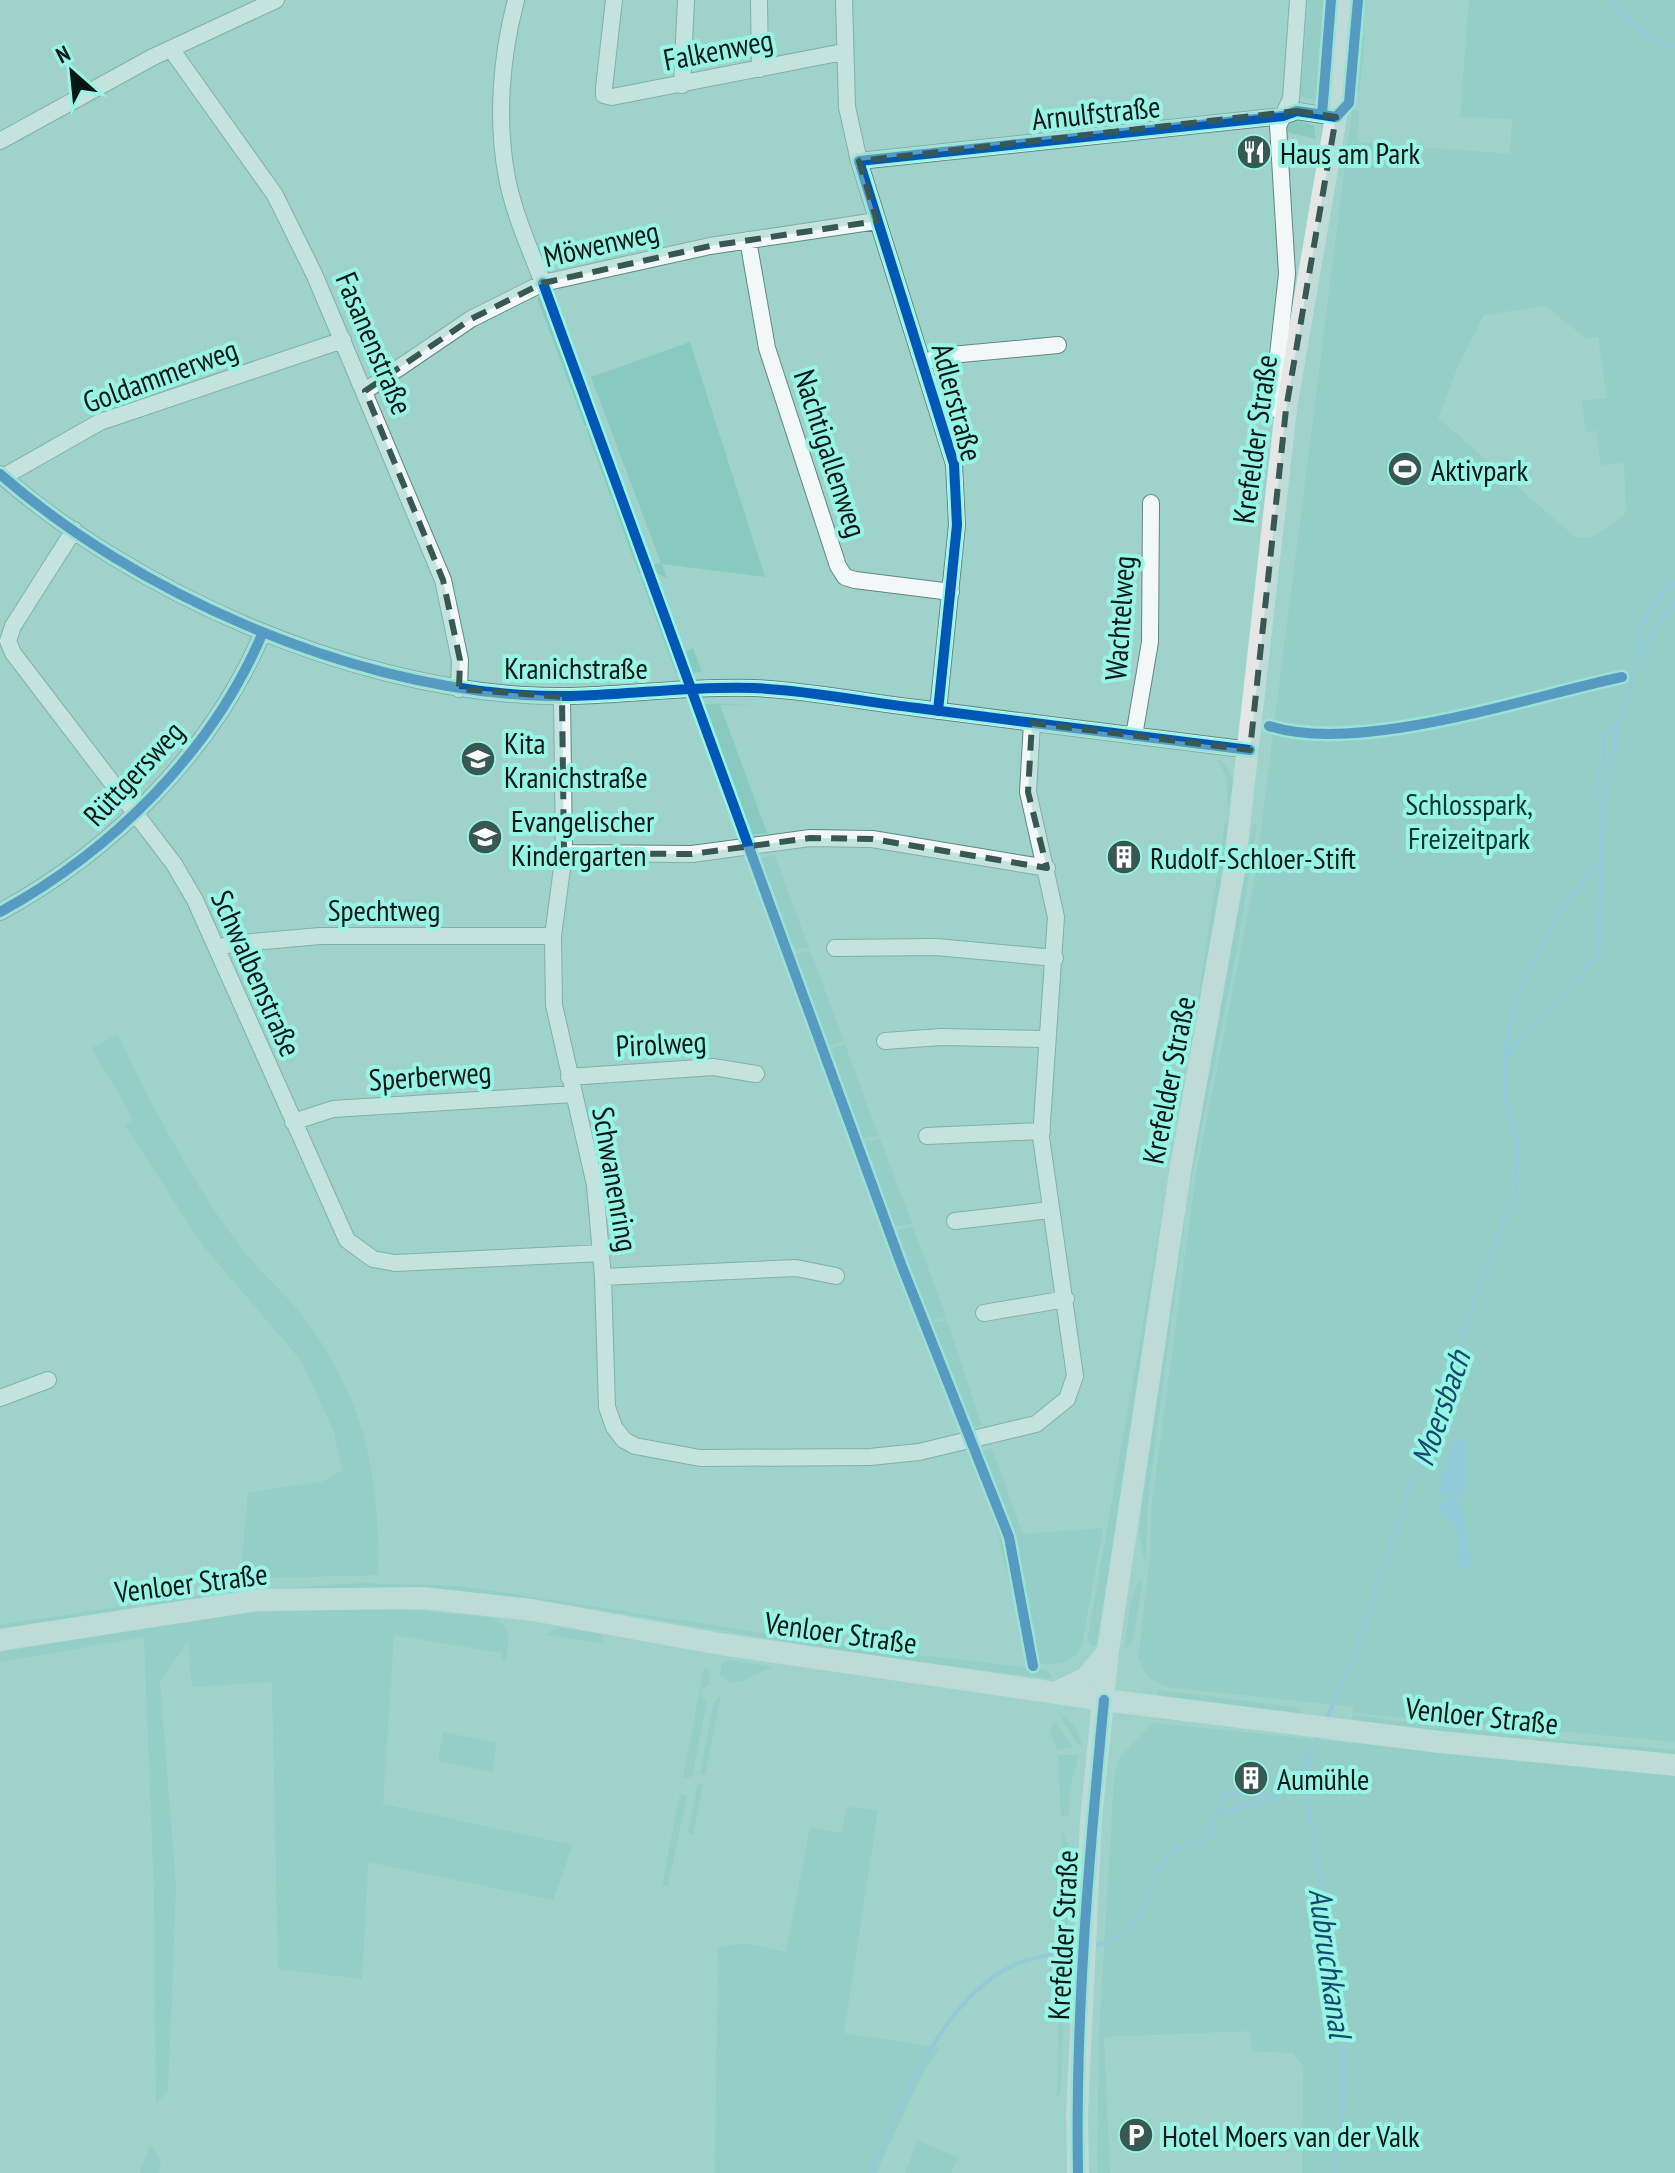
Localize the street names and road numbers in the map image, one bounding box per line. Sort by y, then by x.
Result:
street label: Falkenweg [660,19,776,79]
street label: Arnulfstraße [1030,86,1162,138]
street label: Möwenweg [539,211,663,275]
street label: Fasanenstraße [328,266,422,420]
street label: Goldammerweg [77,329,243,421]
street label: Adlerstraße [924,339,992,465]
street label: Krefelder Straße [1223,352,1285,526]
street label: Nachtigallenweg [786,364,876,542]
street label: Wachtelweg [1095,554,1143,682]
street label: Kranichstraße [504,648,648,687]
street label: Rüttgersweg [74,712,192,834]
street label: Schwalbenstraße [203,884,311,1062]
street label: Spechtweg [328,890,440,929]
street label: Krefelder Straße [1133,993,1203,1167]
street label: Pirolweg [615,1021,707,1065]
street label: Sperberweg [367,1051,493,1099]
street label: Schwanenring [584,1104,648,1254]
street label: Venloer Straße [112,1553,269,1611]
street label: Venloer Straße [761,1602,920,1662]
street label: Venloer Straße [1403,1687,1560,1742]
street label: Krefelder Straße [1038,1849,1086,2021]

